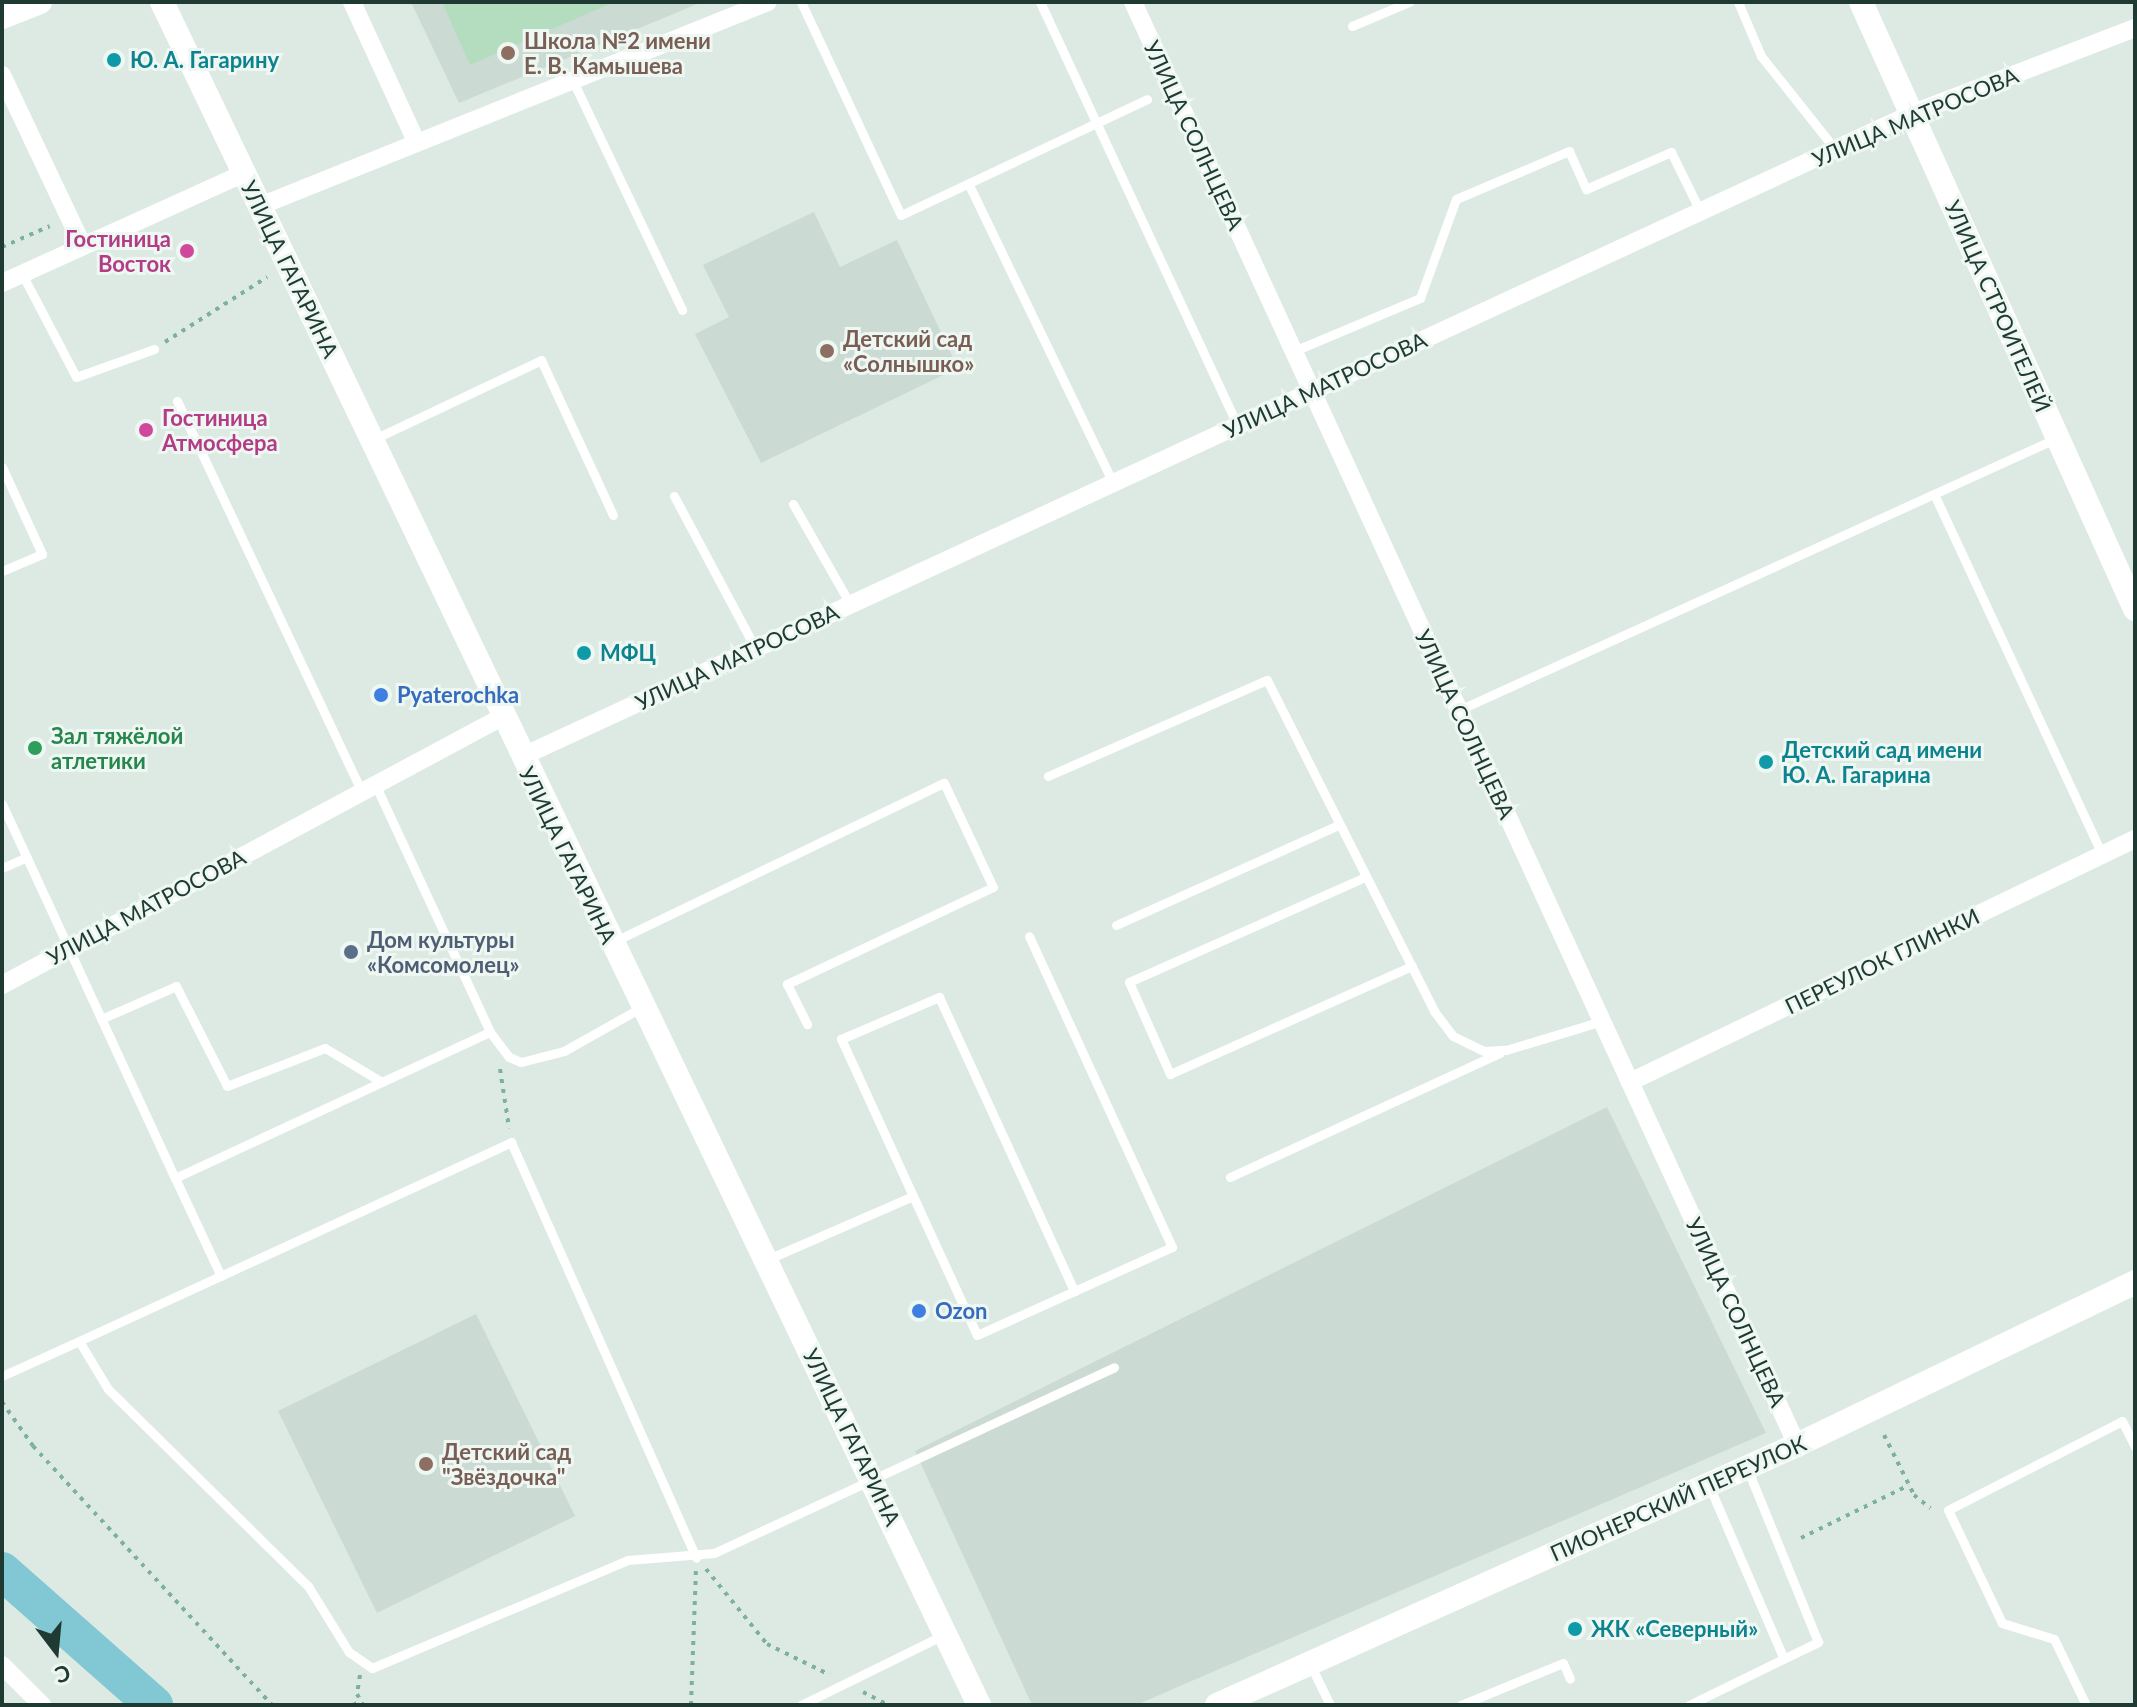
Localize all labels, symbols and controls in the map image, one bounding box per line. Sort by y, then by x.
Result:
place label: Школа №2 имени Е. В. Камышева [524,27,711,78]
street label: УЛИЦА СОЛНЦЕВА [1139,36,1249,234]
marker: Школа №2 имени Е. В. Камышева [499,44,517,62]
place label: Ю. А. Гагарину [130,47,279,73]
marker: Ю. А. Гагарину [105,51,123,69]
street label: УЛИЦА МАТРОСОВА [1808,62,2022,172]
street label: УЛИЦА ГАГАРИНА [236,176,344,362]
street label: УЛИЦА СТРОИТЕЛЕЙ [1939,196,2057,416]
place label: Гостиница Восток [65,225,171,276]
marker: Гостиница Восток [178,242,196,260]
place label: Детский сад «Солнышко» [843,325,974,376]
street label: УЛИЦА МАТРОСОВА [1219,326,1431,444]
marker: Детский сад «Солнышко» [818,342,836,360]
place label: Гостиница Атмосфера [162,404,278,456]
marker: Гостиница Атмосфера [137,421,155,439]
street label: УЛИЦА МАТРОСОВА [631,598,843,716]
street label: УЛИЦА СОЛНЦЕВА [1410,625,1520,823]
place label: МФЦ [600,640,656,666]
marker: МФЦ [575,644,593,662]
place label: Pyaterochka [397,682,519,708]
marker: Pyaterochka [372,686,390,704]
place label: Зал тяжёлой атлетики [51,722,183,774]
place label: Детский сад имени Ю. А. Гагарина [1782,736,1982,788]
marker: Зал тяжёлой атлетики [26,739,44,757]
marker: Детский сад имени Ю. А. Гагарина [1757,753,1775,771]
street label: УЛИЦА ГАГАРИНА [514,762,622,948]
street label: УЛИЦА МАТРОСОВА [42,843,250,971]
street label: ПЕРЕУЛОК ГЛИНКИ [1781,903,1983,1019]
place label: Дом культуры «Комсомолец» [367,926,520,978]
marker: Дом культуры «Комсомолец» [342,943,360,961]
street label: УЛИЦА СОЛНЦЕВА [1681,1213,1791,1411]
place label: Ozon [935,1298,988,1324]
marker: Ozon [910,1302,928,1320]
street label: УЛИЦА ГАГАРИНА [798,1344,906,1530]
street label: ПИОНЕРСКИЙ ПЕРЕУЛОК [1546,1430,1810,1566]
place label: Детский сад "Звёздочка" [442,1438,571,1490]
marker: Детский сад "Звёздочка" [417,1455,435,1473]
north arrow [16,1611,96,1691]
place label: ЖК «Северный» [1591,1616,1758,1642]
marker: ЖК «Северный» [1566,1620,1584,1638]
text: С [52,1660,73,1690]

